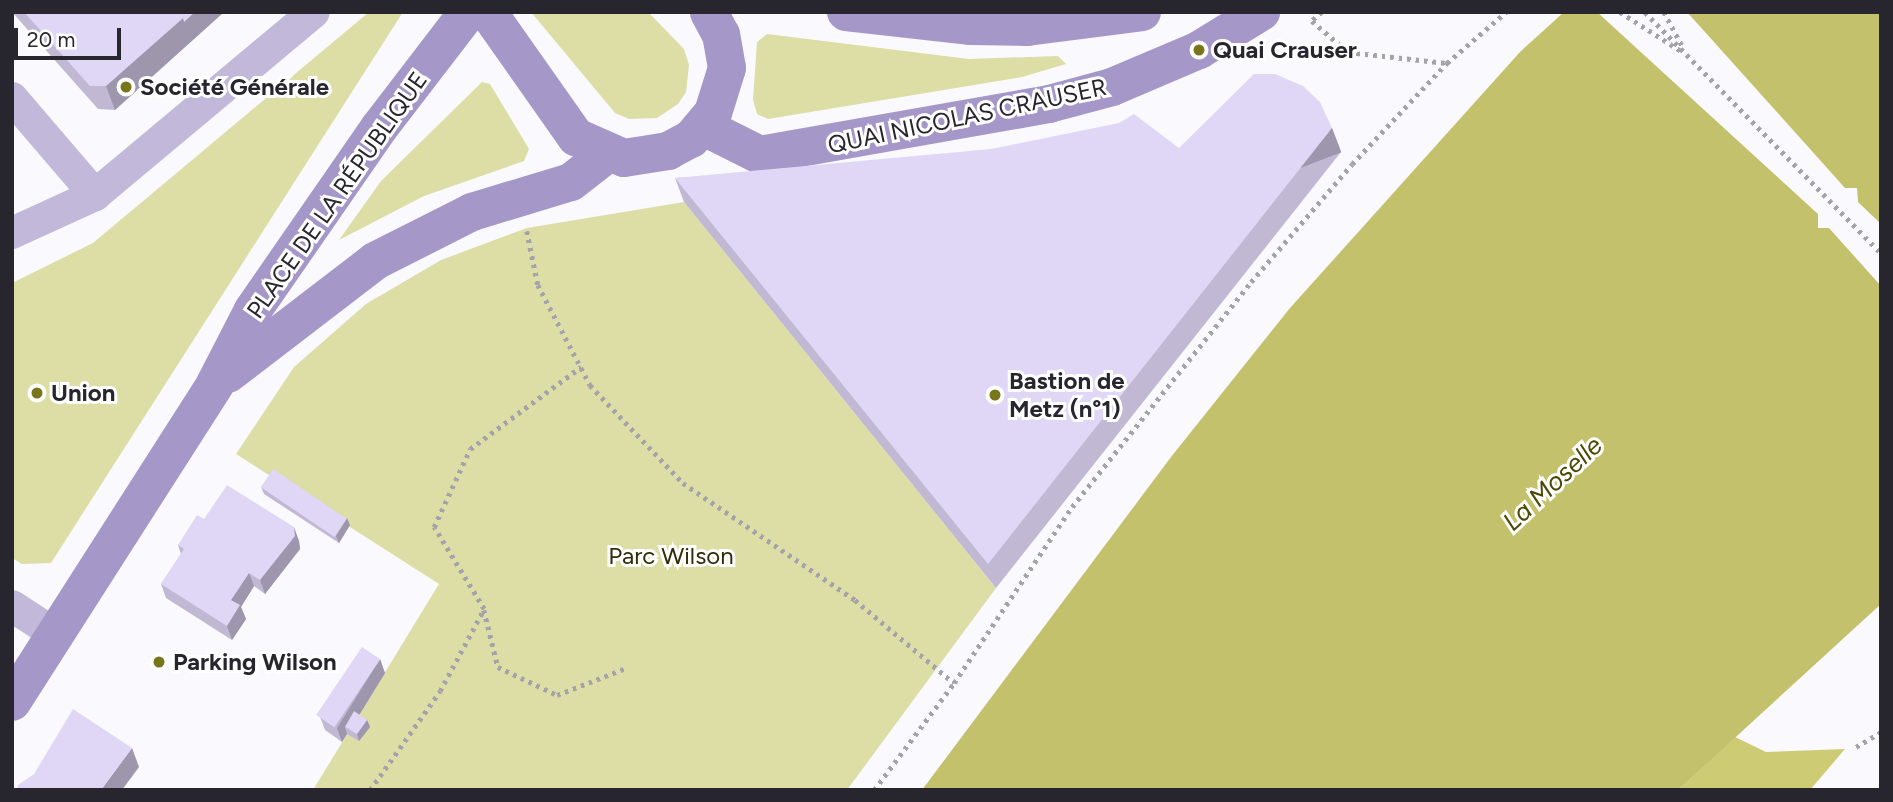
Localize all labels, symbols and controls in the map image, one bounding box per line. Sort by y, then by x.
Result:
scale bar [18,14,124,58]
text: 20 m [27,27,75,52]
place label: Quai Crauser [1213,36,1357,64]
marker: Quai Crauser [1191,42,1207,58]
street label: PLACE DE LA RÉPUBLIQUE [241,66,433,324]
street label: QUAI NICOLAS CRAUSER [825,72,1109,160]
place label: Société Générale [140,73,329,101]
marker: Société Générale [118,79,134,95]
place label: Bastion de Metz (n°1) [1009,367,1124,423]
place label: Union [51,379,115,407]
marker: Union [29,385,45,401]
marker: Bastion de Metz (n°1) [987,387,1003,403]
water label: La Moselle [1497,430,1609,538]
park label: Parc Wilson [608,542,734,570]
place label: Parking Wilson [173,648,337,676]
marker: Parking Wilson [151,654,167,670]

